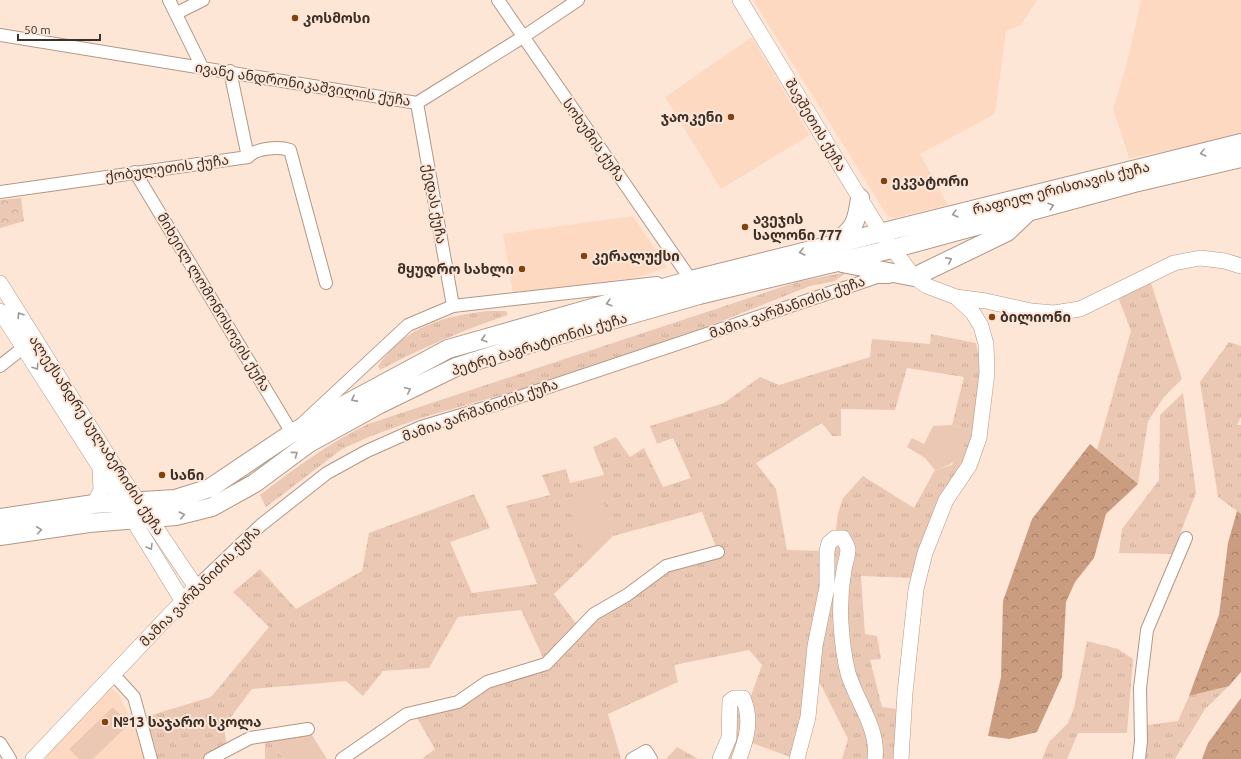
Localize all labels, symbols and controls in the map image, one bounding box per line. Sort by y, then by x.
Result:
place label: კოსმოსი [303,10,370,27]
marker: კოსმოსი [290,13,300,23]
scale bar [18,16,100,42]
text: 50 m [24,23,51,36]
street label: ივანე ანდრონიკაშვილის ქუჩა [194,59,412,110]
street label: შავშეთის ქუჩა [781,76,850,175]
street label: სოხუმის ქუჩა [559,96,628,185]
place label: ჯაოკენი [661,109,723,126]
marker: ჯაოკენი [726,112,736,122]
one-way arrow [1200,148,1206,156]
street label: ქობულეთის ქუჩა [104,151,230,186]
street label: რაფიელ ერისთავის ქუჩა [971,158,1151,219]
street label: ქედას ქუჩა [419,163,450,245]
place label: ეკვატორი [892,173,969,190]
marker: ეკვატორი [879,176,889,186]
one-way arrow [1047,202,1054,211]
street label: მიხეილ ლომონოსოვის ქუჩა [153,210,274,395]
one-way arrow [951,210,958,218]
place label: ავეჯის სალონი 777 [753,211,842,244]
marker: ავეჯის სალონი 777 [740,222,750,232]
one-way arrow [799,247,806,256]
place label: კერალუქსი [592,248,680,265]
marker: კერალუქსი [579,251,589,261]
one-way arrow [945,257,952,265]
place label: მყუდრო სახლი [397,261,514,278]
marker: მყუდრო სახლი [517,264,527,274]
street label: მამია ვარშანიძის ქუჩა [707,273,867,342]
one-way arrow [606,298,613,307]
place label: ბილიონი [1000,309,1071,326]
street label: პეტრე ბაგრატიონის ქუჩა [449,310,629,379]
one-way arrow [17,312,24,319]
marker: ბილიონი [987,312,997,322]
street label: ალექსანდრე სულაბერიძის ქუჩა [25,332,168,538]
one-way arrow [481,334,487,342]
one-way arrow [31,363,39,370]
street label: მამია ვარშანიძის ქუჩა [400,376,560,445]
one-way arrow [404,387,411,395]
one-way arrow [351,395,358,402]
one-way arrow [290,452,297,459]
place label: სანი [170,467,204,483]
marker: სანი [157,470,167,480]
one-way arrow [178,511,185,519]
street label: მამია ვარშანიძის ქუჩა [136,522,264,650]
one-way arrow [36,526,42,535]
one-way arrow [145,543,152,550]
place label: №13 საჯარო სკოლა [113,714,262,731]
marker: №13 საჯარო სკოლა [100,717,110,727]

